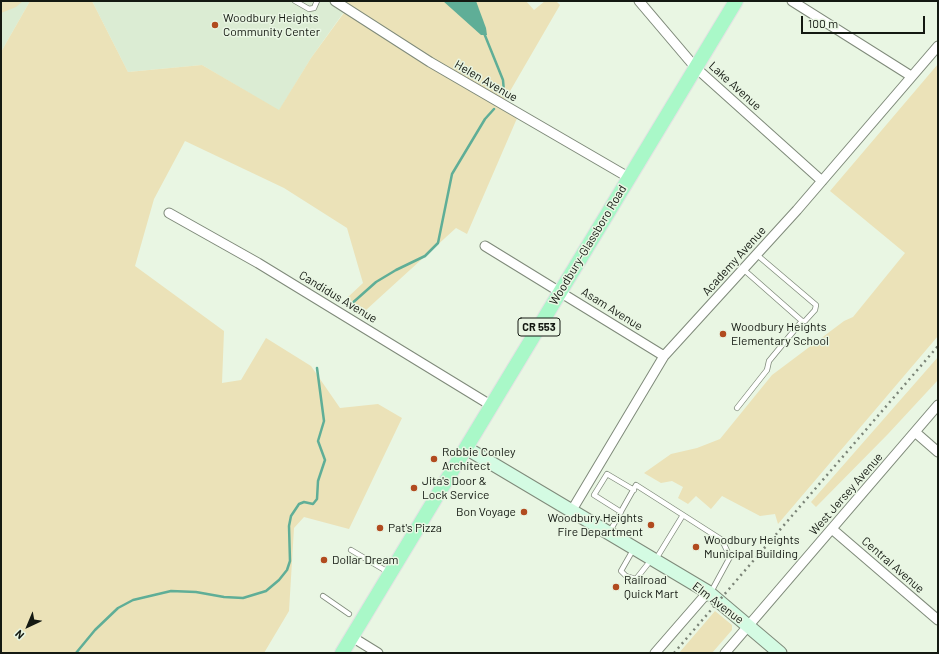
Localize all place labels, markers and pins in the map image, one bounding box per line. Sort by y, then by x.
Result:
place label: Woodbury Heights Community Center [223,11,320,39]
marker: Woodbury Heights Community Center [210,20,220,30]
place label: Woodbury Heights Elementary School [731,320,829,348]
marker: Woodbury Heights Elementary School [718,329,728,339]
place label: Robbie Conley Architect [442,445,516,473]
marker: Robbie Conley Architect [429,454,439,464]
place label: Jita's Door & Lock Service [422,474,489,502]
marker: Jita's Door & Lock Service [409,483,419,493]
place label: Bon Voyage [456,505,516,519]
marker: Bon Voyage [519,507,529,517]
place label: Woodbury Heights Fire Department [547,511,643,539]
marker: Woodbury Heights Fire Department [646,520,656,530]
place label: Pat's Pizza [388,521,442,535]
marker: Pat's Pizza [375,523,385,533]
place label: Woodbury Heights Municipal Building [704,533,800,561]
marker: Woodbury Heights Municipal Building [691,542,701,552]
place label: Dollar Dream [332,553,398,567]
marker: Dollar Dream [319,555,329,565]
place label: Railroad Quick Mart [624,573,679,601]
marker: Railroad Quick Mart [611,582,621,592]

